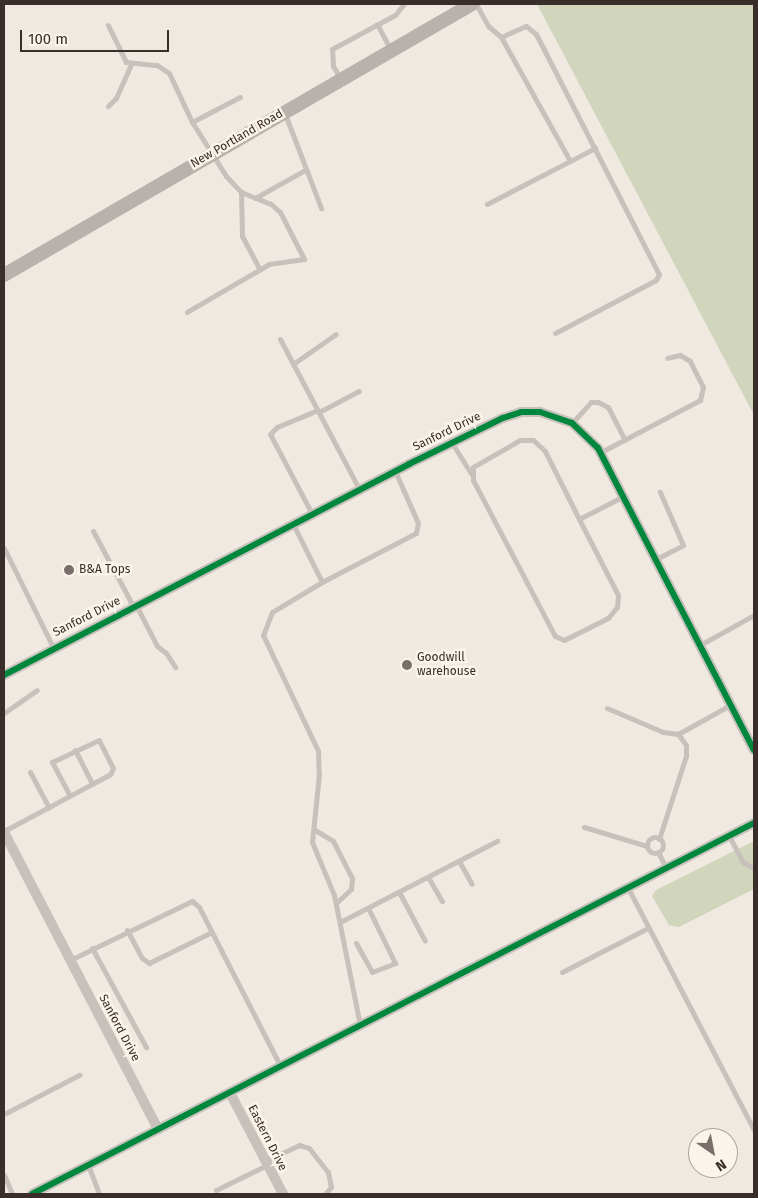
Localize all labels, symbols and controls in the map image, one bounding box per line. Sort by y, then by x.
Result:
scale bar [22,20,171,52]
text: 100 m [28,30,68,48]
street label: New Portland Road [188,107,286,171]
street label: Sanford Drive [411,409,483,455]
place label: B&A Tops [79,563,130,577]
marker: B&A Tops [63,564,75,576]
street label: Sanford Drive [51,594,123,640]
place label: Goodwill warehouse [417,651,476,679]
marker: Goodwill warehouse [401,659,413,671]
street label: Sanford Drive [95,992,143,1064]
street label: Eastern Drive [244,1103,290,1173]
north arrow [688,1128,738,1178]
text: N [712,1155,729,1175]

